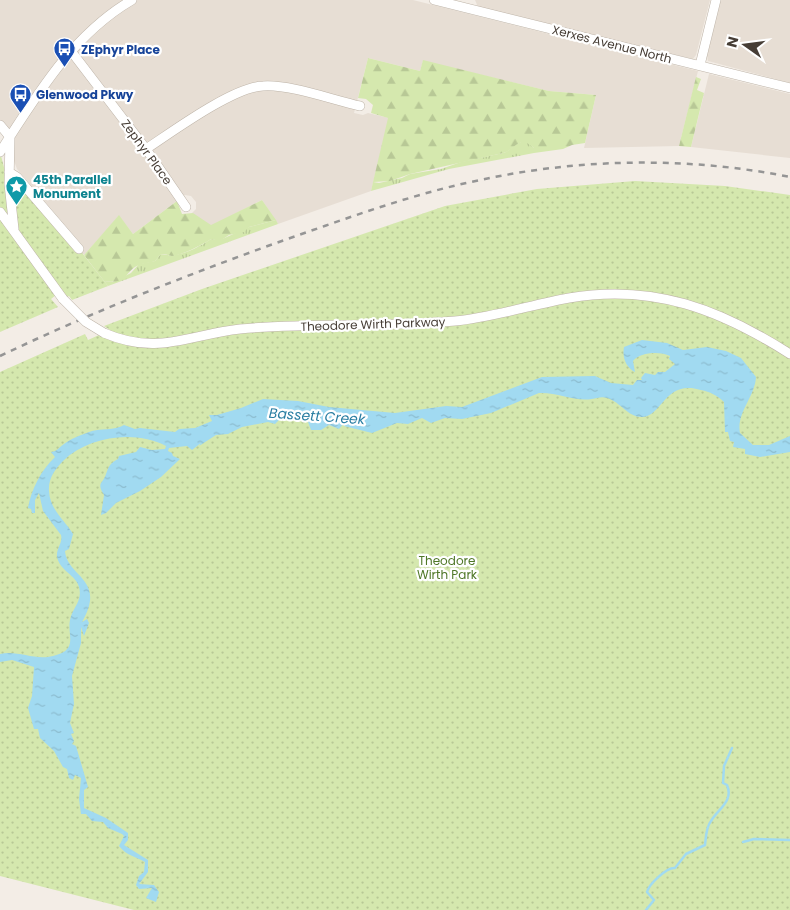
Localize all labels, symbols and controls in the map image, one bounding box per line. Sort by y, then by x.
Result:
north arrow [720,20,770,70]
street label: Xerxes Avenue North [550,21,674,67]
text: N [721,34,743,49]
bus stop icon: ZEphyr Place [53,37,77,68]
place label: ZEphyr Place [81,41,161,58]
bus stop icon: Glenwood Pkwy [8,82,32,113]
place label: Glenwood Pkwy [36,86,134,103]
street label: Zephyr Place [118,116,176,188]
place label: 45th Parallel Monument [33,171,111,202]
place icon: 45th Parallel Monument [5,174,29,205]
street label: Theodore Wirth Parkway [300,313,446,335]
water label: Bassett Creek [268,403,367,429]
park label: Theodore Wirth Park [417,552,478,583]

